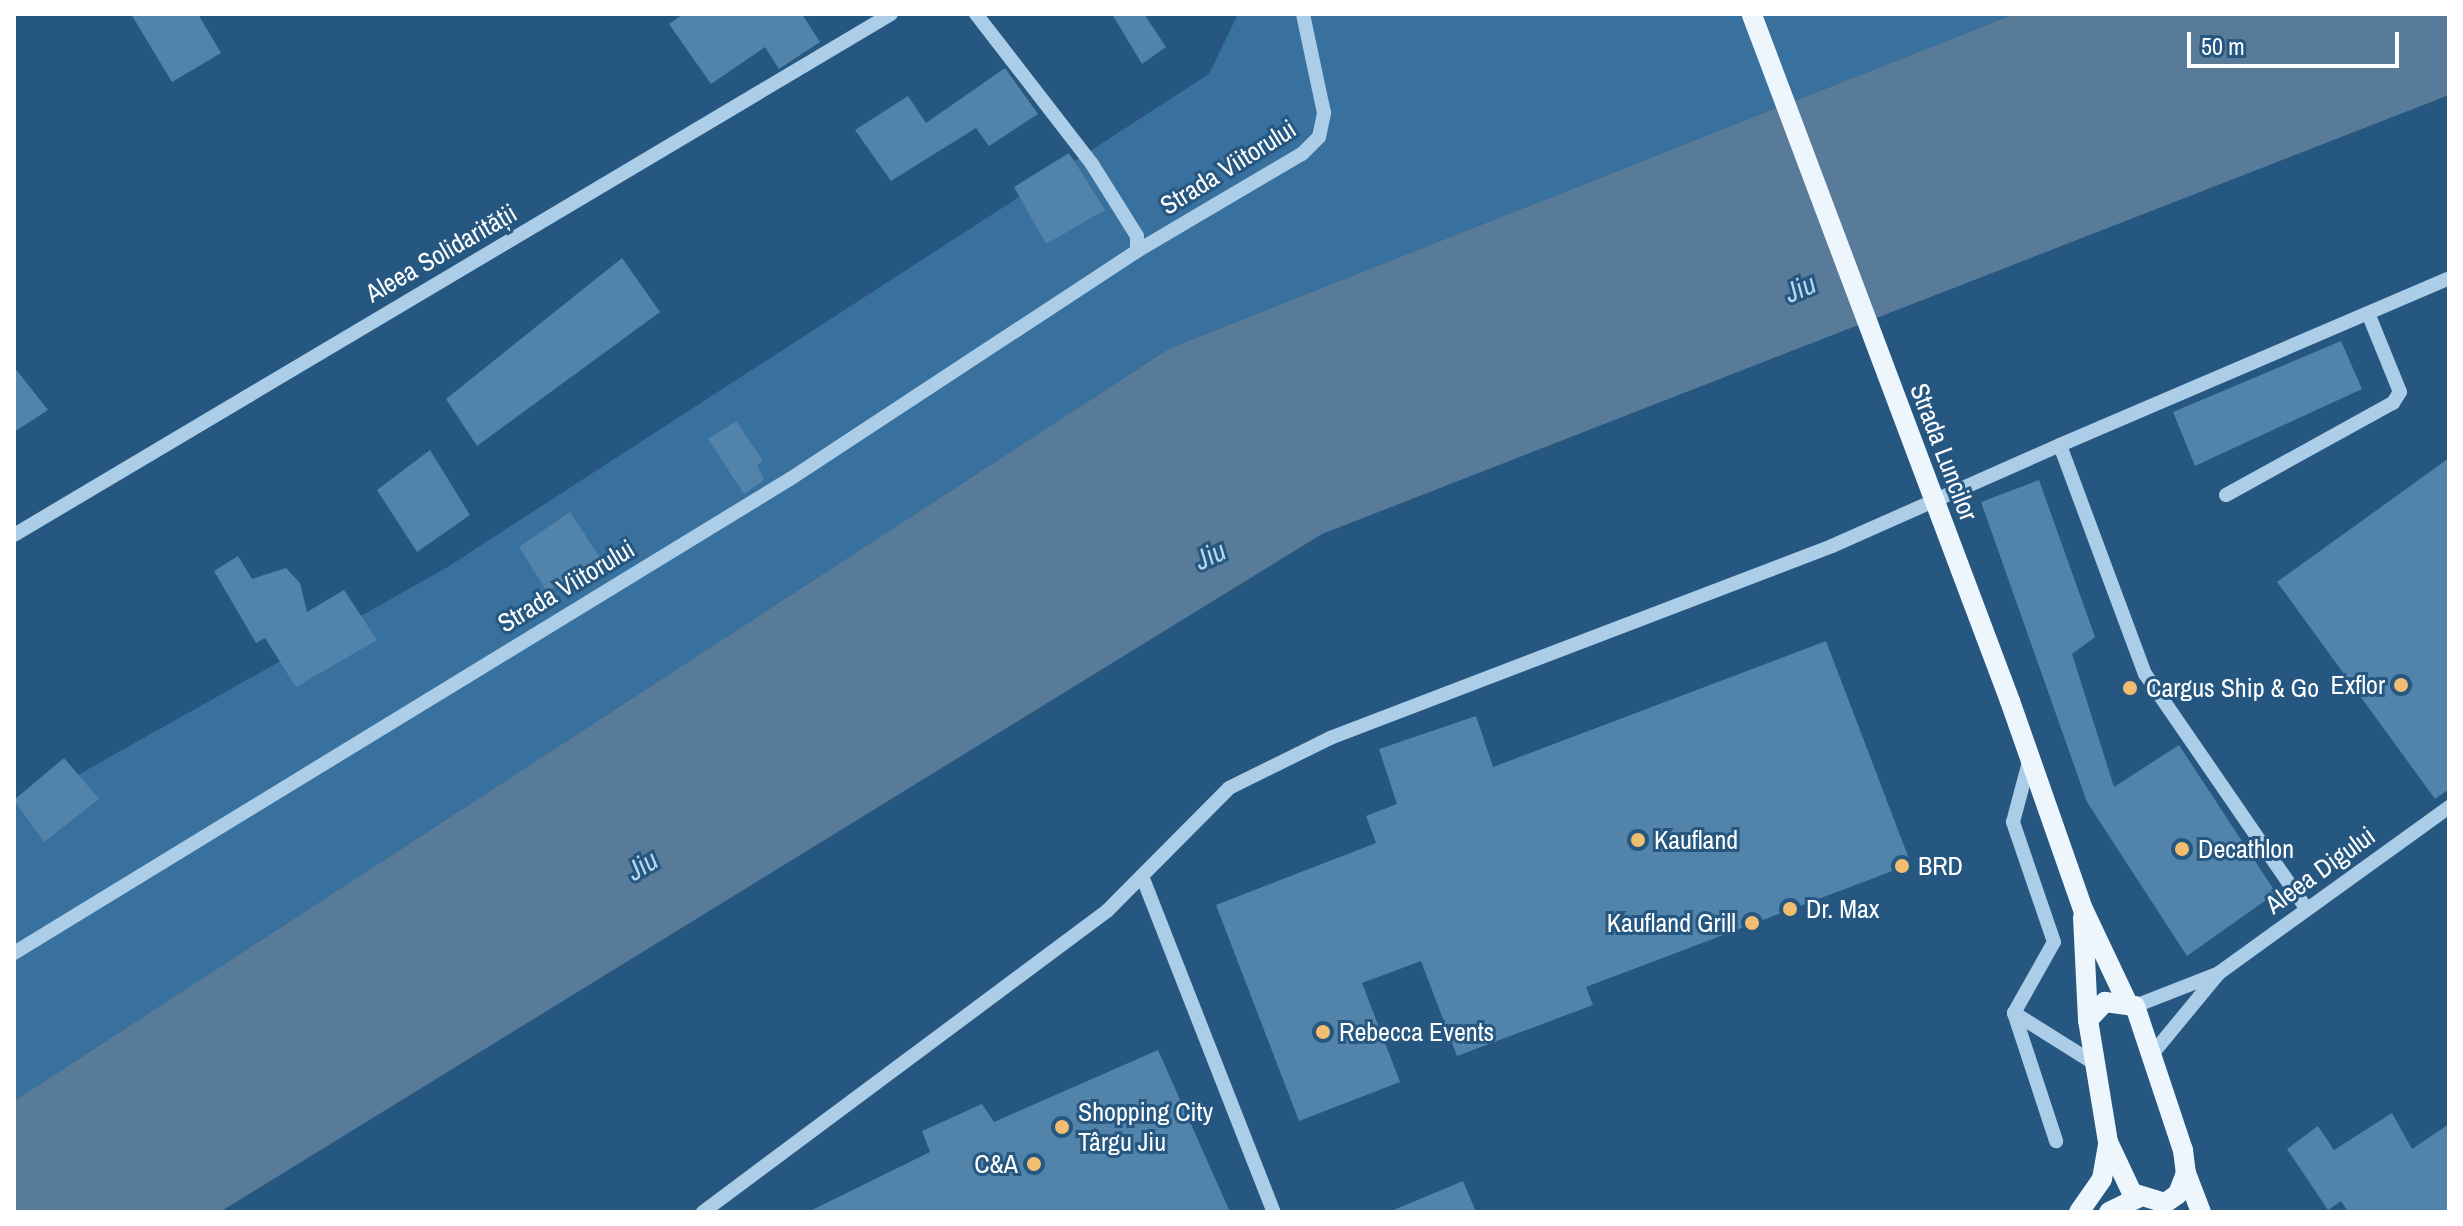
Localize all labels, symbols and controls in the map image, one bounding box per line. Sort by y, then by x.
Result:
scale bar [2191,16,2403,66]
text: 50 m [2201,30,2245,62]
street label: Strada Viitorului [1155,113,1301,221]
street label: Aleea Solidarității [360,197,522,309]
water label: Jiu [1779,267,1821,309]
street label: Strada Luncilor [1904,379,1984,525]
street label: Strada Viitorului [492,533,640,639]
water label: Jiu [1189,533,1231,577]
place label: Exflor [2331,669,2385,701]
place label: Cargus Ship & Go [2146,672,2319,704]
marker: Exflor [2392,676,2410,694]
marker: Cargus Ship & Go [2121,679,2139,697]
street label: Aleea Digului [2259,820,2381,920]
place label: Kaufland [1654,824,1738,856]
marker: Kaufland [1629,831,1647,849]
place label: Decathlon [2198,833,2294,865]
marker: Decathlon [2173,840,2191,858]
water label: Jiu [620,843,664,887]
place label: BRD [1918,850,1963,882]
marker: BRD [1893,857,1911,875]
place label: Dr. Max [1806,893,1879,925]
marker: Dr. Max [1781,900,1799,918]
place label: Kaufland Grill [1607,907,1736,939]
marker: Kaufland Grill [1743,914,1761,932]
place label: Rebecca Events [1339,1016,1494,1048]
marker: Rebecca Events [1314,1023,1332,1041]
place label: Shopping City Târgu Jiu [1078,1096,1213,1158]
marker: Shopping City Târgu Jiu [1053,1118,1071,1136]
place label: C&A [974,1148,1018,1180]
marker: C&A [1025,1155,1043,1173]

